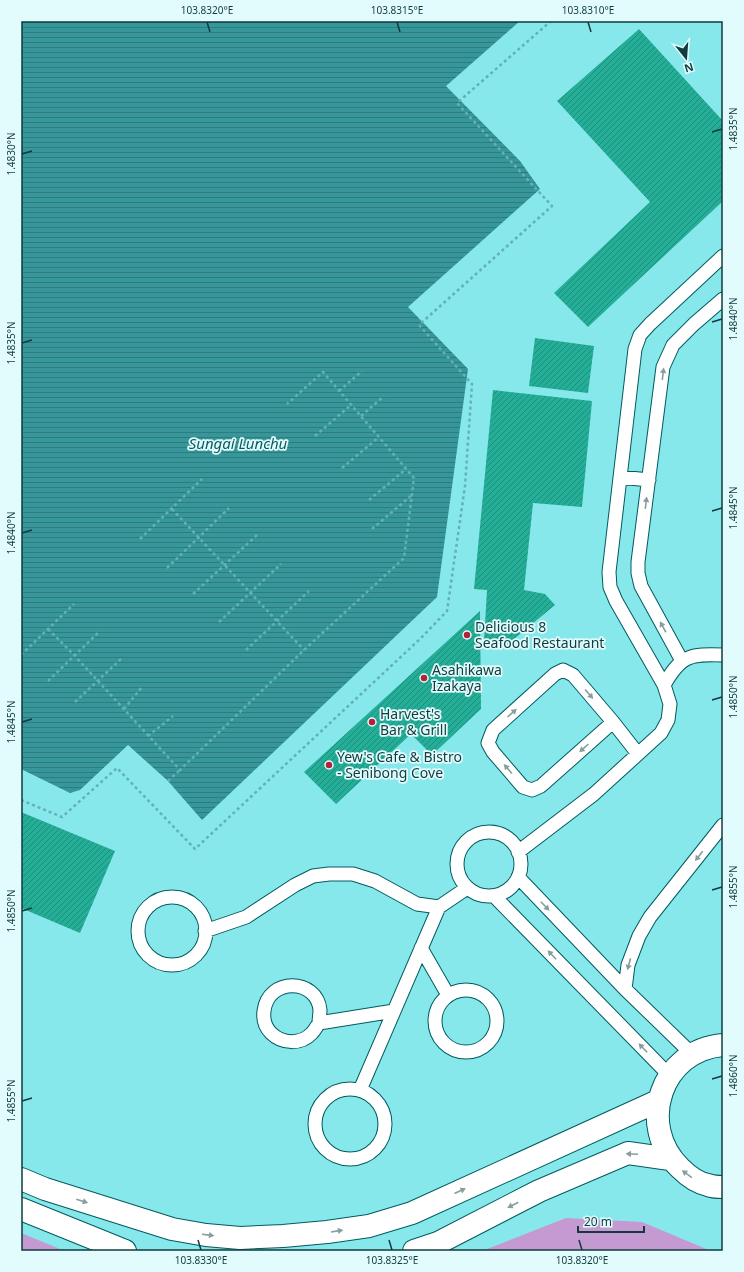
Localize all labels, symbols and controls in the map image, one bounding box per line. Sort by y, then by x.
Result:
text: 103.8320°E [181,3,233,17]
text: 103.8315°E [371,3,423,17]
text: 103.8310°E [562,3,614,17]
north arrow [666,38,706,78]
text: N [683,60,696,77]
text: 1.4835°N [726,107,740,151]
text: 1.4830°N [4,132,18,176]
text: 1.4840°N [726,297,740,341]
text: 1.4835°N [4,321,18,365]
one-way arrow [659,368,666,380]
water label: Sungai Lunchu [189,433,288,453]
text: 1.4845°N [726,486,740,530]
one-way arrow [643,497,649,509]
text: 1.4840°N [4,511,18,555]
place label: Delicious 8 Seafood Restaurant [475,617,604,652]
one-way arrow [660,621,667,632]
marker: Delicious 8 Seafood Restaurant [462,630,472,640]
place label: Asahikawa Izakaya [432,660,502,695]
marker: Asahikawa Izakaya [419,673,429,683]
text: 1.4850°N [726,675,740,719]
one-way arrow [585,689,594,699]
text: 1.4845°N [4,700,18,744]
place label: Harvest's Bar & Grill [380,704,447,739]
one-way arrow [507,708,517,718]
marker: Harvest's Bar & Grill [367,717,377,727]
one-way arrow [579,743,589,753]
place label: Yew's Cafe & Bistro - Senibong Cove [337,747,462,782]
marker: Yew's Cafe & Bistro - Senibong Cove [324,760,334,770]
one-way arrow [503,764,512,774]
one-way arrow [694,851,703,861]
text: 1.4855°N [726,865,740,909]
text: 1.4850°N [4,889,18,933]
one-way arrow [540,901,550,911]
one-way arrow [547,950,557,960]
one-way arrow [626,958,632,970]
one-way arrow [638,1043,648,1053]
text: 1.4860°N [726,1054,740,1098]
text: 1.4855°N [4,1079,18,1123]
one-way arrow [626,1151,638,1158]
one-way arrow [682,1170,693,1178]
one-way arrow [454,1188,466,1194]
one-way arrow [77,1198,89,1204]
one-way arrow [507,1201,519,1208]
scale bar [578,1208,644,1234]
text: 20 m [584,1213,612,1230]
one-way arrow [331,1227,343,1233]
one-way arrow [202,1232,214,1238]
text: 103.8330°E [175,1253,227,1267]
text: 103.8325°E [366,1253,418,1267]
text: 103.8320°E [556,1253,608,1267]

